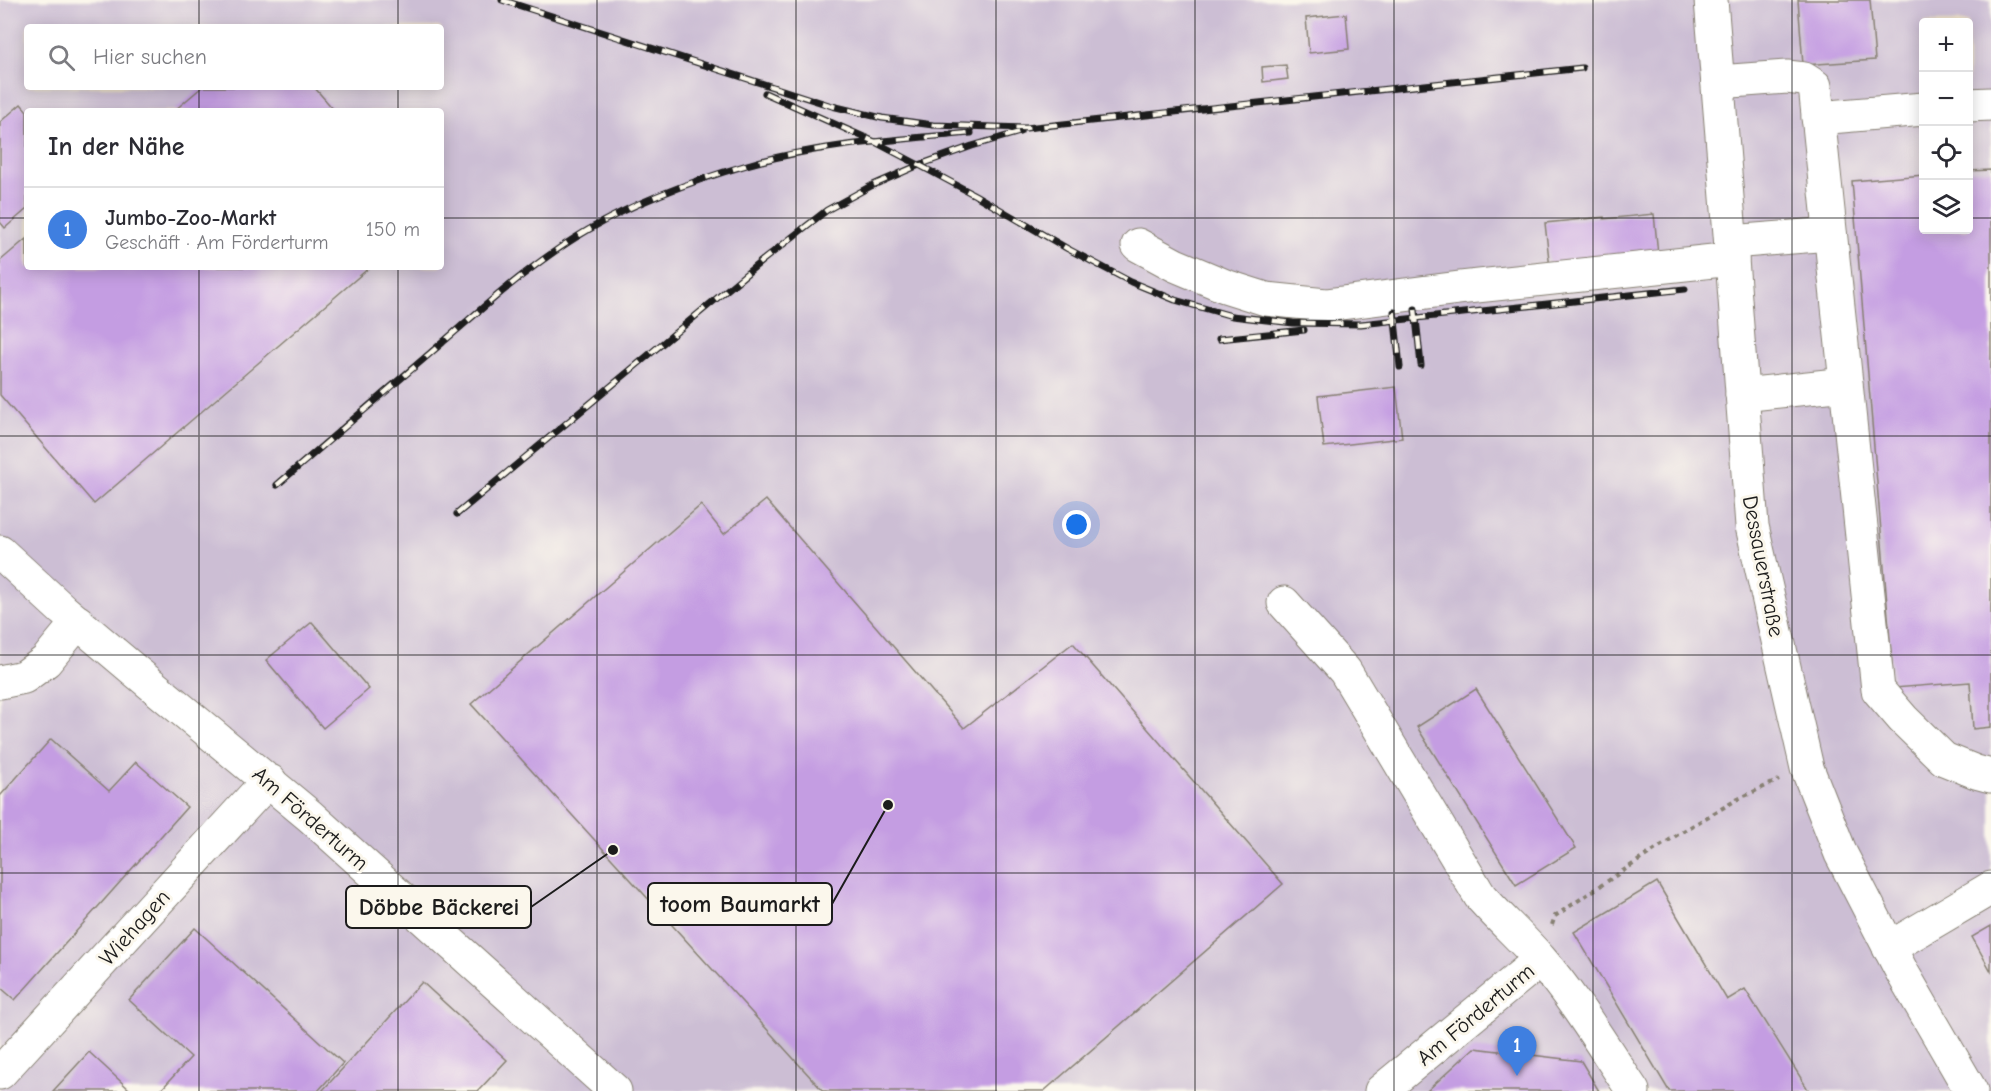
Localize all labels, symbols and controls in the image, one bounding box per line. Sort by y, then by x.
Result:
map controls [1919,18,1973,234]
button: + [1919,18,1973,72]
search box [24,24,444,90]
icon: search [45,41,78,74]
text: Hier suchen [93,44,207,70]
button: − [1919,72,1973,126]
button: locate [1919,126,1973,180]
text: In der Nähe [48,132,185,162]
button: layers [1919,180,1973,234]
text: Jumbo-Zoo-Markt [105,205,276,231]
text: 1 [64,218,71,241]
text: 150 m [366,218,420,241]
text: Geschäft · Am Förderturm [105,231,329,254]
street label: Dessauerstraße [1737,493,1789,639]
your location [1062,510,1091,539]
street label: Am Förderturm [247,761,374,876]
callout: toom Baumarkt [648,883,832,925]
street label: Wiehagen [94,884,176,971]
callout: Döbbe Bäckerei [346,886,531,928]
text: toom Baumarkt [659,890,821,918]
text: Döbbe Bäckerei [359,893,519,921]
street label: Am Förderturm [1412,958,1540,1071]
pin: 1 [1498,1026,1537,1076]

